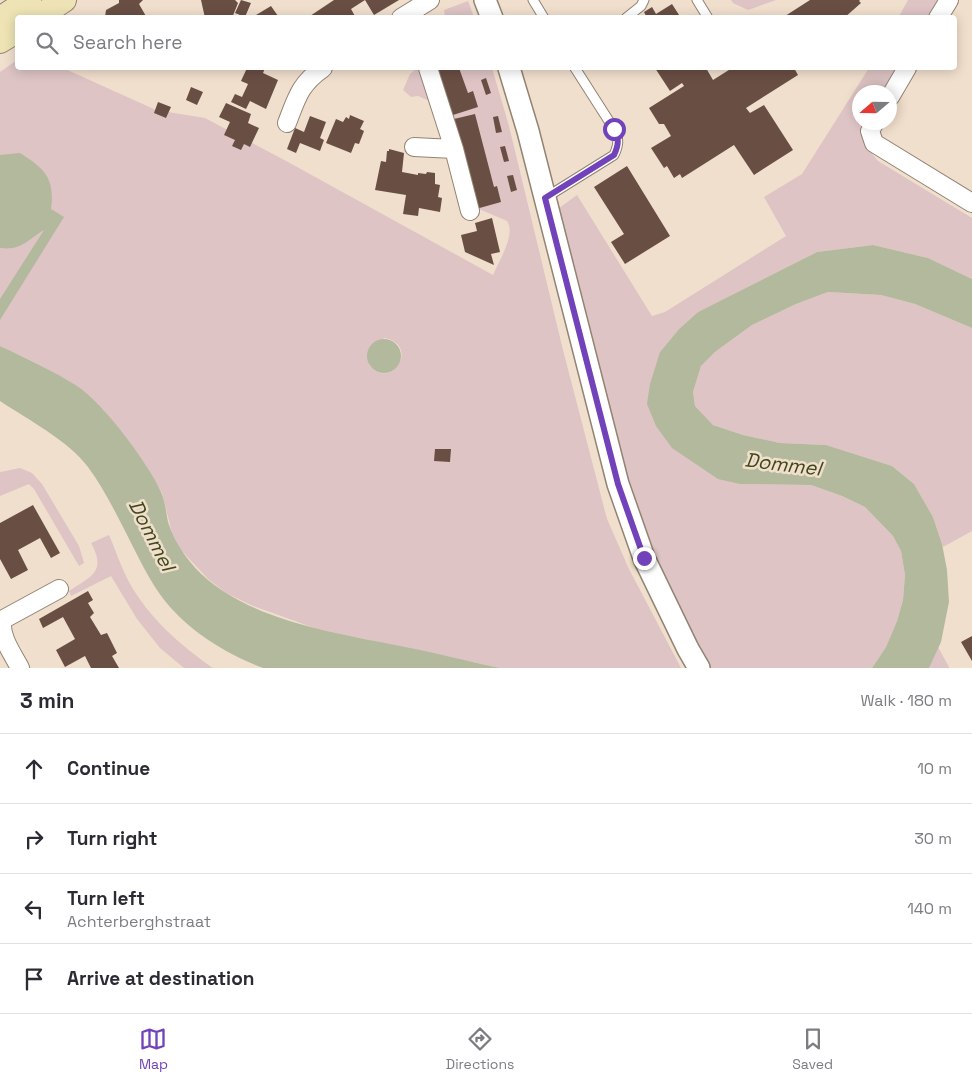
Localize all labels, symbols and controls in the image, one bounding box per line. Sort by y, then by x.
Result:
search box [15,15,957,70]
icon: search [33,29,61,57]
text: Search here [73,30,183,55]
north arrow [852,85,897,130]
route start [603,118,626,141]
water label: Dommel [743,446,825,482]
water label: Dommel [123,495,182,577]
route end [633,547,656,570]
text: 3 min [20,687,75,714]
text: Walk · 180 m [860,690,952,711]
icon: ahead [20,755,48,783]
text: Continue [67,756,150,781]
text: 10 m [917,758,952,779]
icon: right [20,825,48,853]
text: Turn right [67,826,157,851]
text: 30 m [914,828,952,849]
text: Turn left [67,886,145,911]
icon: left [20,895,48,923]
text: 140 m [907,898,952,919]
text: Achterberghstraat [67,911,211,932]
icon: arrive [20,965,48,993]
text: Arrive at destination [67,966,255,991]
tab: Map [139,1025,168,1073]
tab: Directions [446,1025,514,1073]
tab: Saved [792,1025,833,1073]

